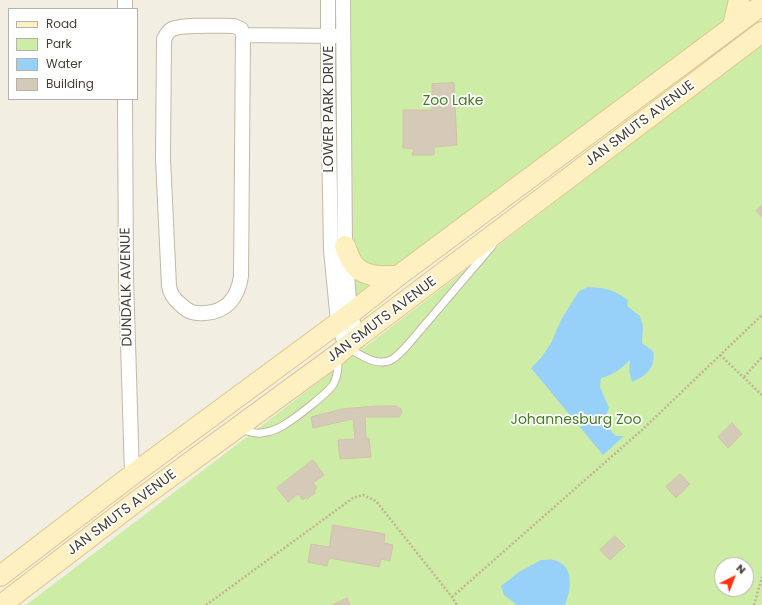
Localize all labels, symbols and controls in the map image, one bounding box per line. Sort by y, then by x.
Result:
legend [8,8,138,100]
text: Road [46,15,77,32]
text: Park [46,35,72,52]
street label: LOWER PARK DRIVE [321,46,337,172]
text: Water [46,55,82,72]
text: Building [46,75,94,92]
street label: JAN SMUTS AVENUE [582,77,698,171]
park label: Zoo Lake [423,93,483,109]
street label: DUNDALK AVENUE [118,227,136,347]
street label: JAN SMUTS AVENUE [324,273,440,367]
park label: Johannesburg Zoo [510,412,642,428]
street label: JAN SMUTS AVENUE [64,466,180,560]
north arrow [714,557,754,597]
text: N [733,560,750,578]

